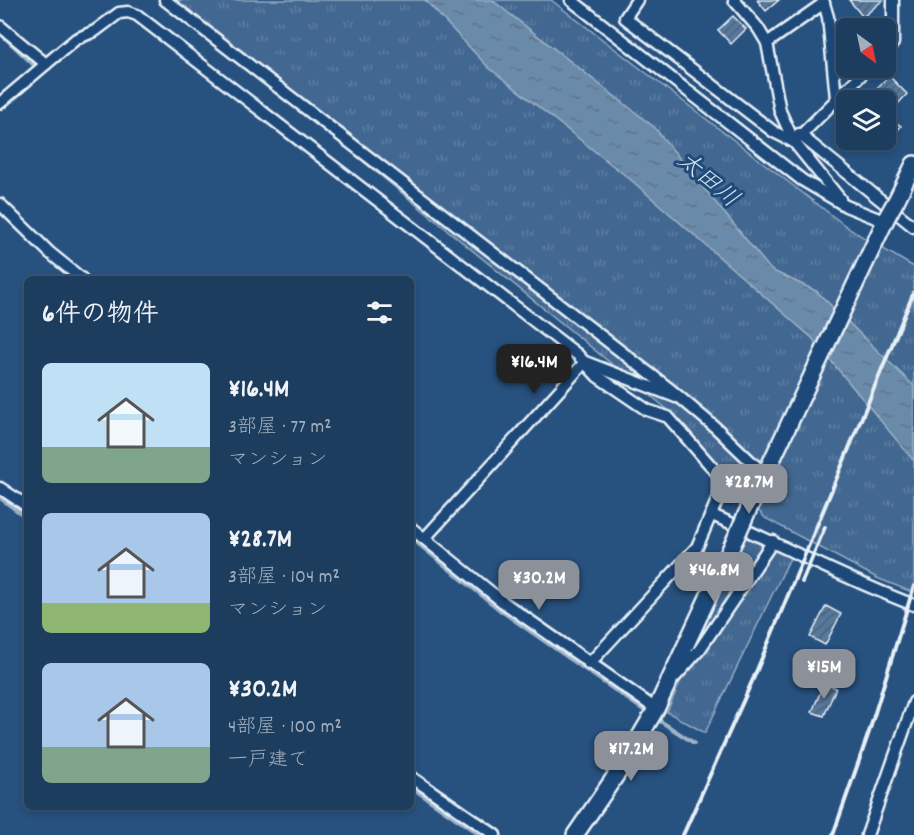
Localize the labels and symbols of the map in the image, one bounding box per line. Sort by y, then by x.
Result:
north arrow [836,18,896,78]
water label: 太田川 [668,145,746,217]
pin: ¥16.4M [485,344,583,395]
pin: ¥28.7M [700,464,798,515]
pin: ¥46.8M [665,552,763,603]
pin: ¥30.2M [490,560,588,611]
pin: ¥15M [788,649,860,700]
pin: ¥17.2M [582,731,680,782]

